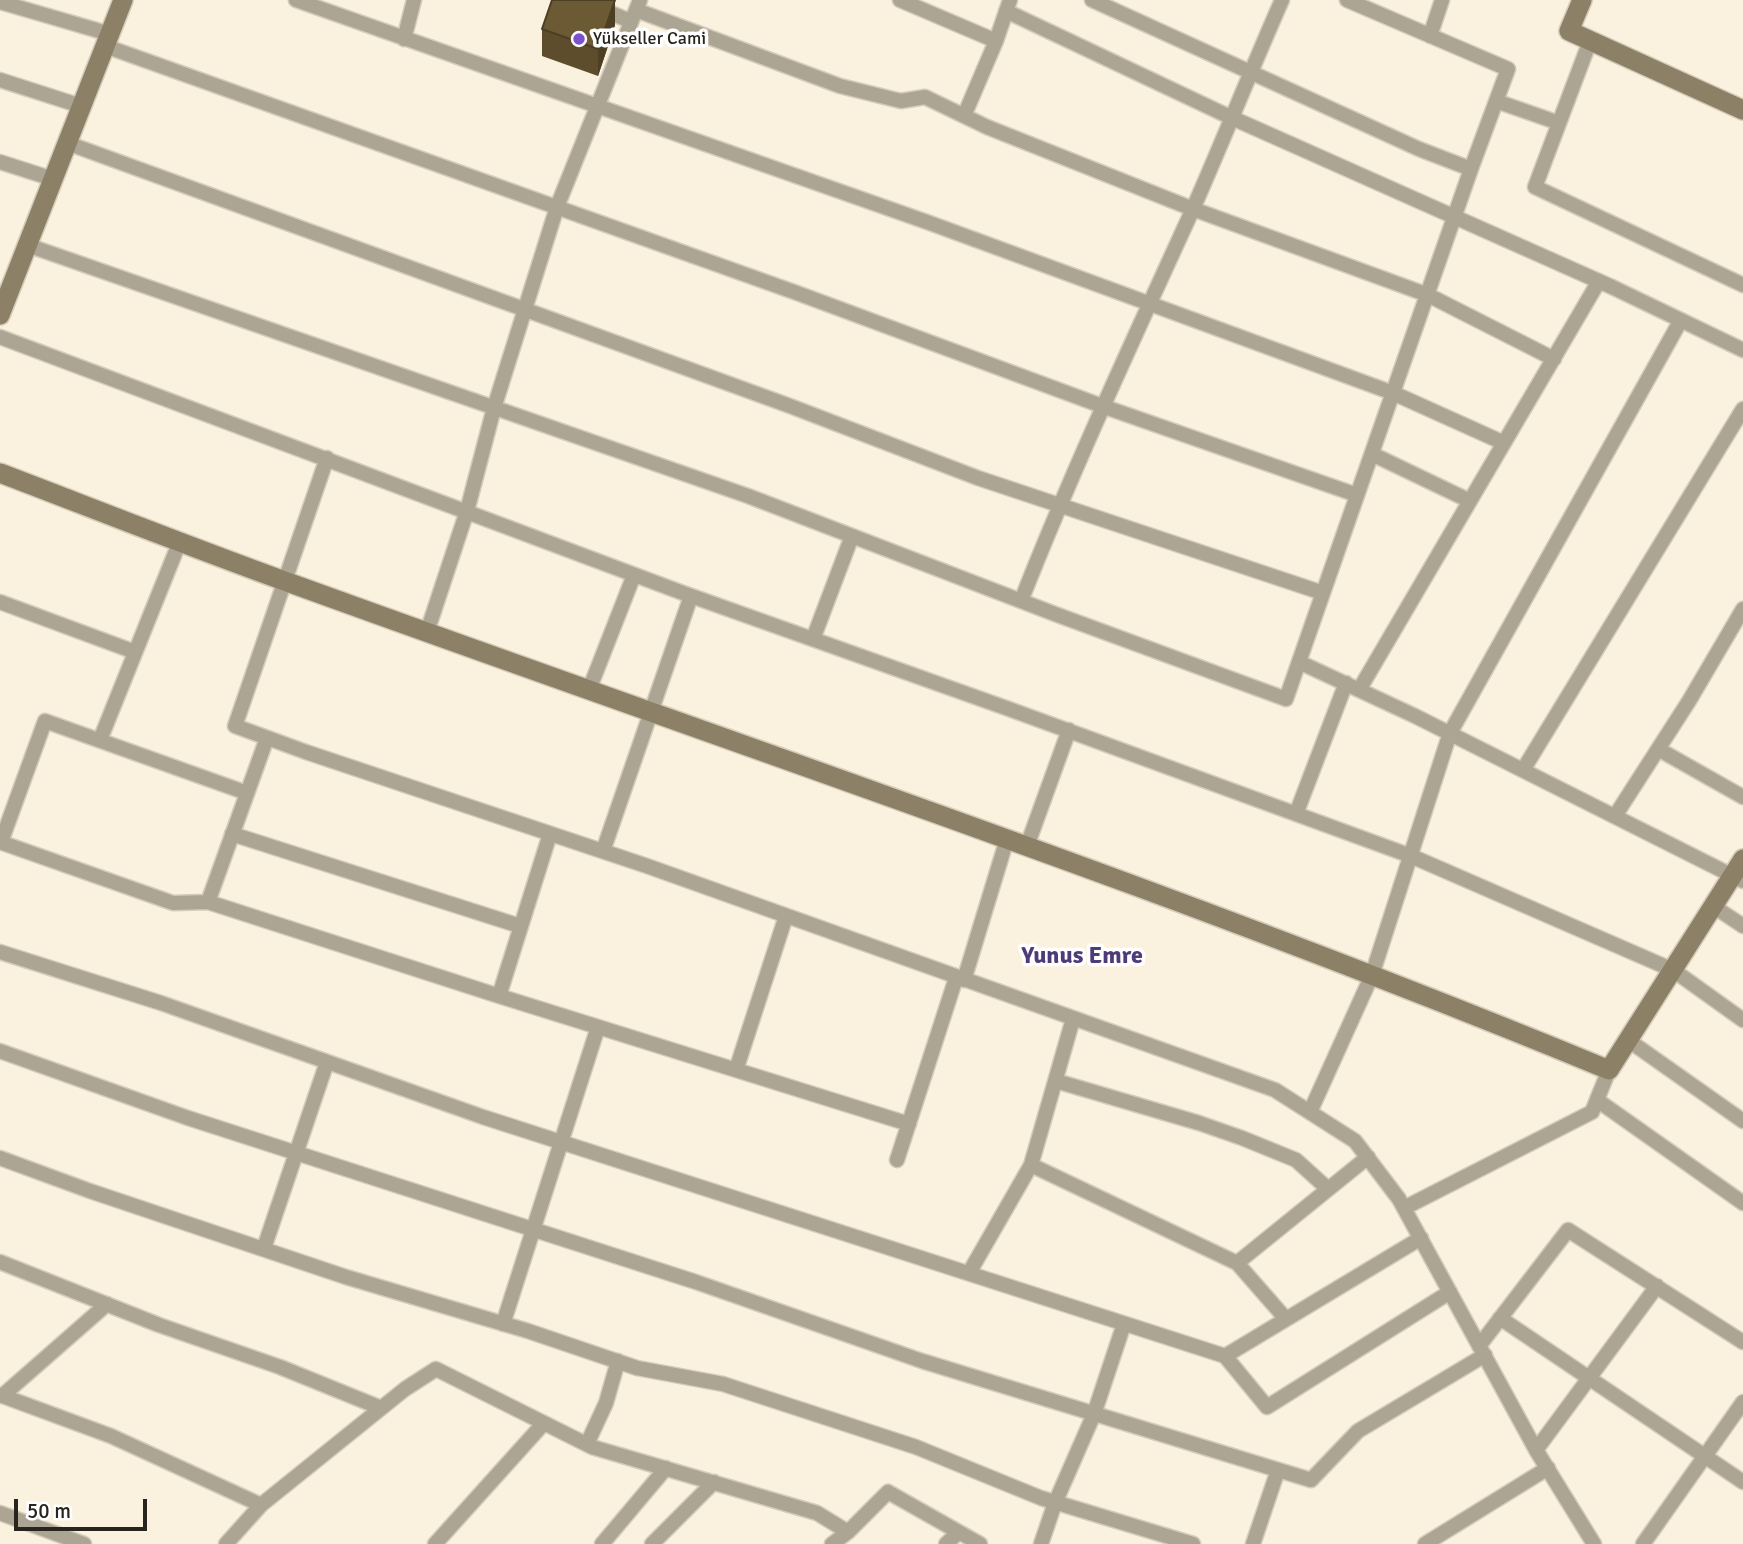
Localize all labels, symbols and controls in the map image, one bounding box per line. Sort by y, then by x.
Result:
place label: Yükseller Cami [593,28,706,50]
marker: Yükseller Cami [571,31,587,47]
district label: Yunus Emre [1021,943,1143,971]
scale bar [18,1484,150,1528]
text: 50 m [27,1498,71,1524]

